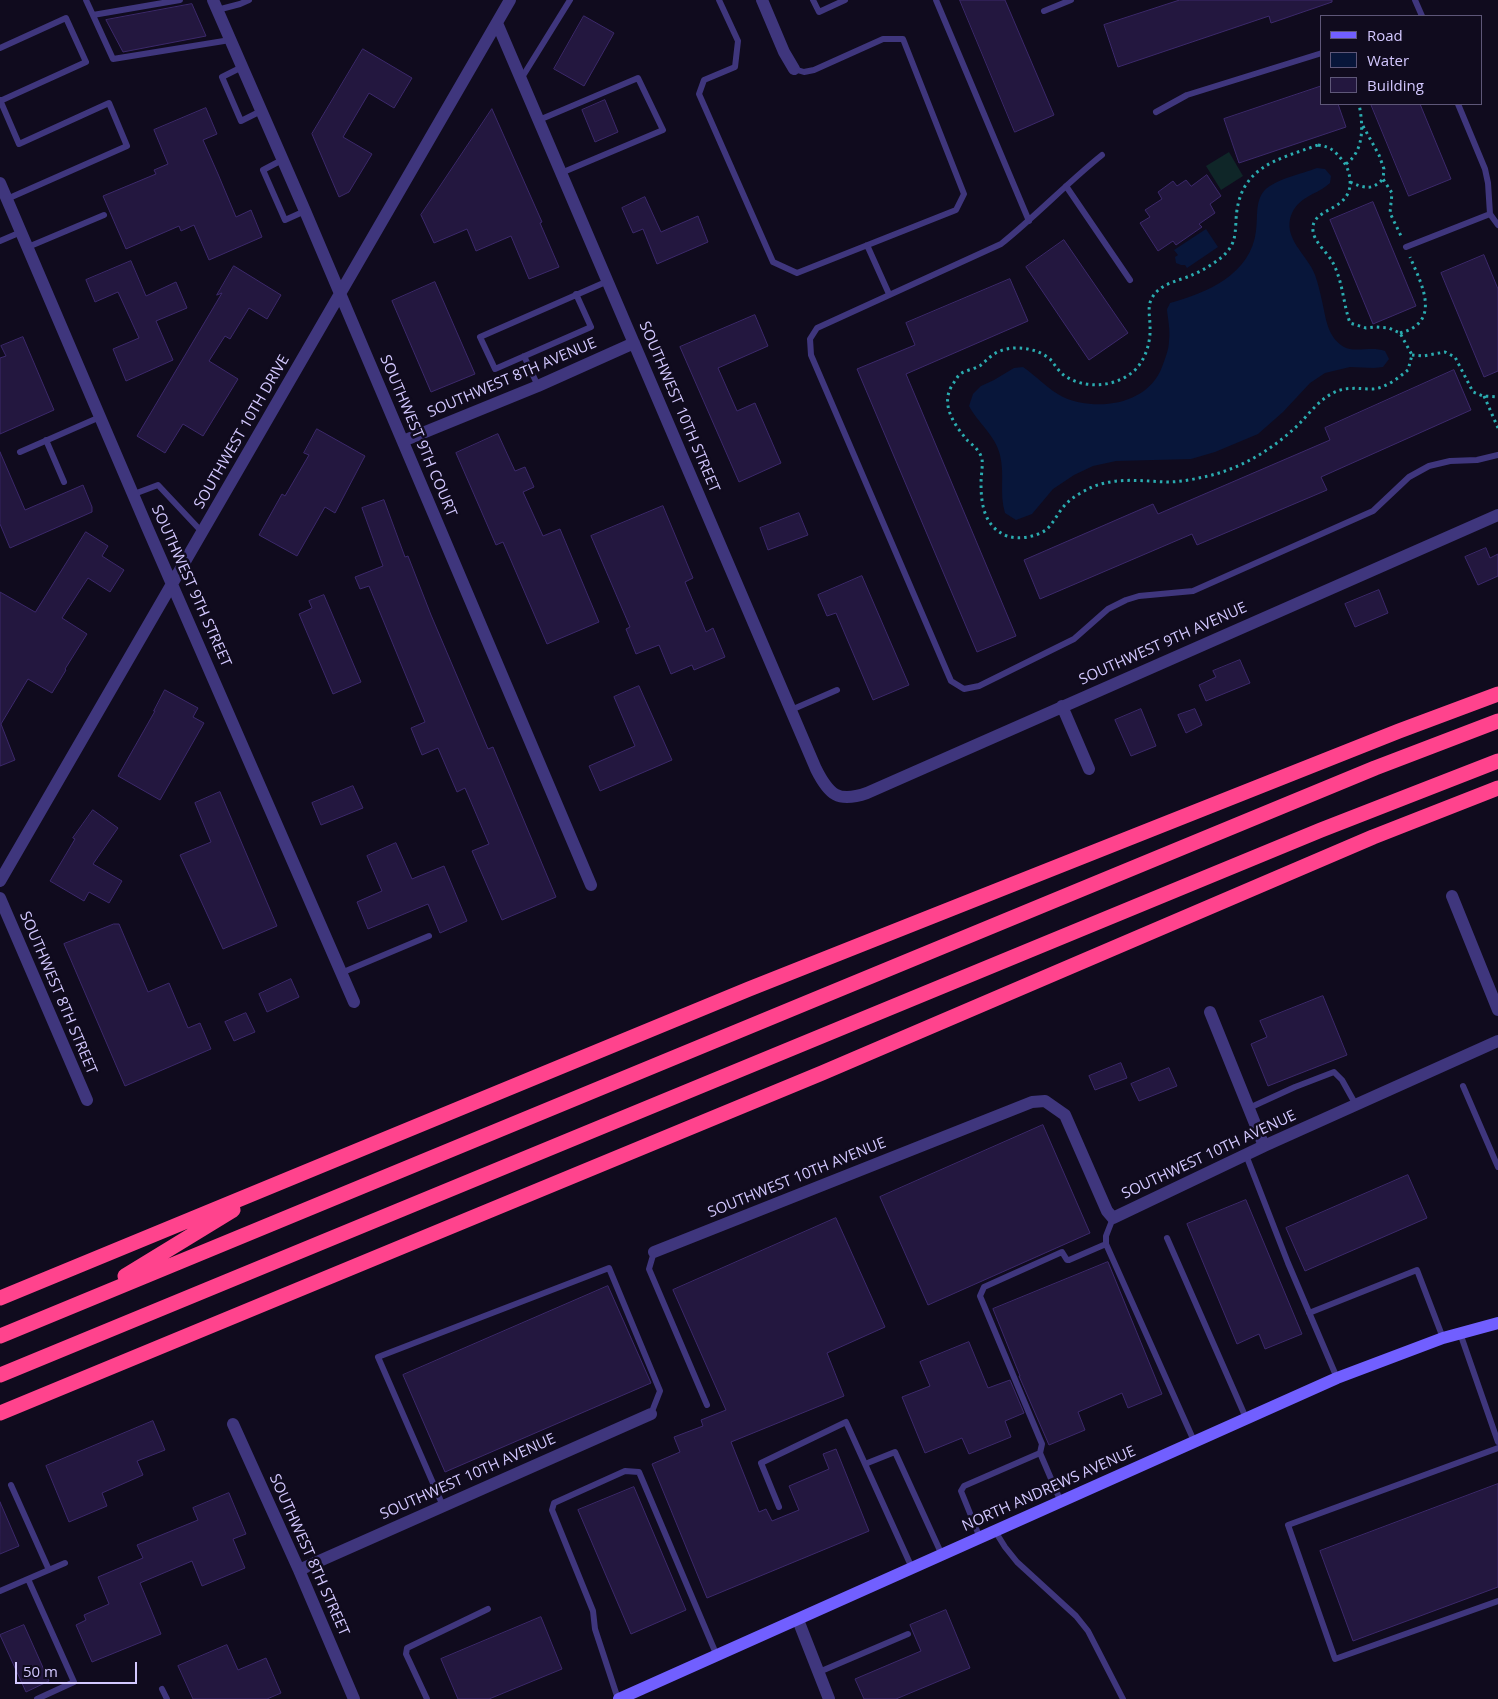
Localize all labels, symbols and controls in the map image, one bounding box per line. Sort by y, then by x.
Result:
legend [1320,15,1483,105]
text: Road [1367,25,1403,45]
text: Water [1367,50,1409,70]
text: Building [1367,75,1424,95]
street label: SOUTHWEST 10TH STREET [635,319,723,495]
street label: SOUTHWEST 8TH AVENUE [425,334,599,422]
street label: SOUTHWEST 10TH DRIVE [191,352,293,512]
street label: SOUTHWEST 9TH COURT [376,352,460,520]
street label: SOUTHWEST 9TH STREET [147,502,235,670]
street label: SOUTHWEST 9TH AVENUE [1076,599,1250,689]
street label: SOUTHWEST 8TH STREET [15,909,101,1077]
street label: SOUTHWEST 10TH AVENUE [1119,1107,1299,1203]
street label: SOUTHWEST 10TH AVENUE [705,1134,889,1222]
street label: SOUTHWEST 10TH AVENUE [377,1430,559,1524]
street label: NORTH ANDREWS AVENUE [959,1443,1139,1535]
street label: SOUTHWEST 8TH STREET [265,1471,353,1639]
scale bar [18,1652,140,1684]
text: 50 m [23,1661,58,1681]

